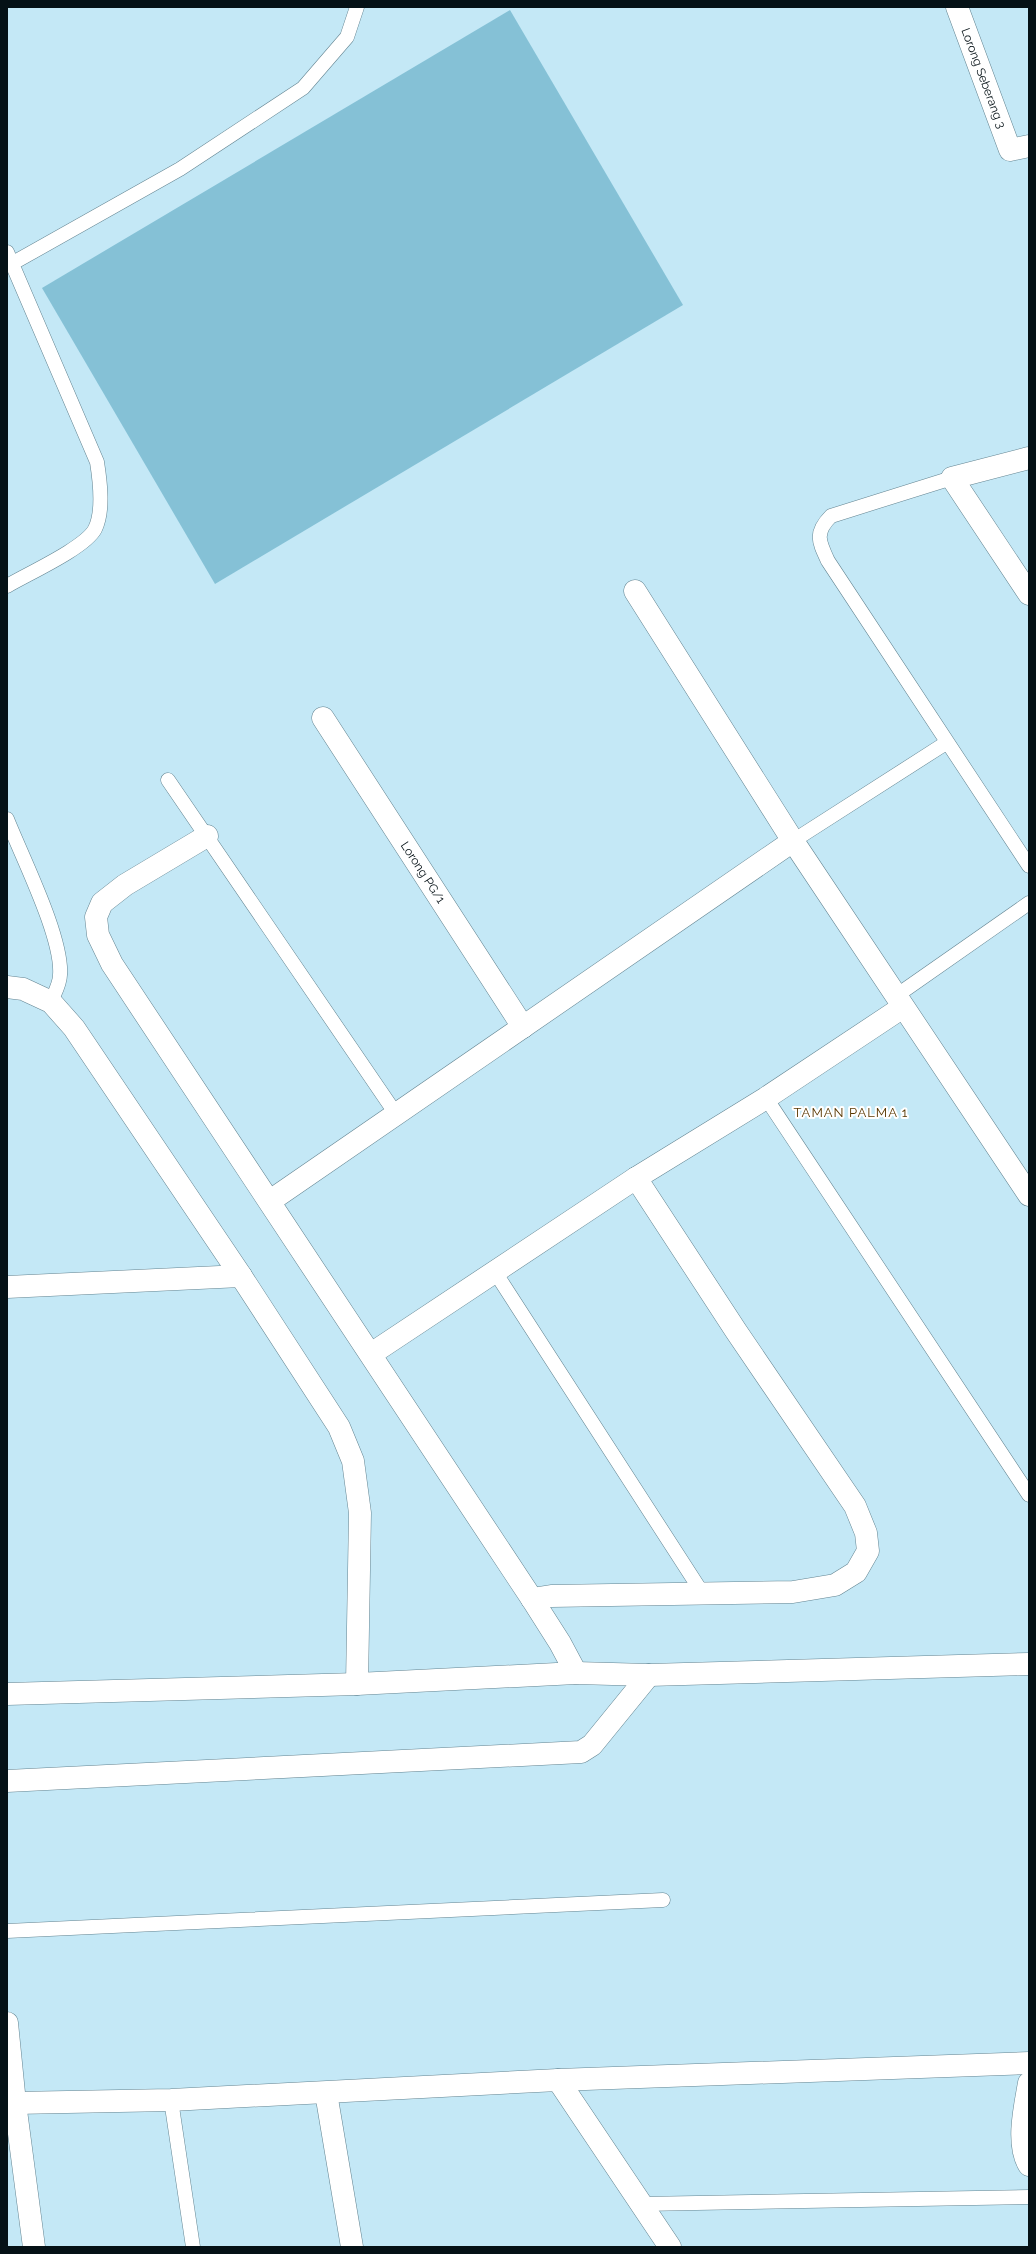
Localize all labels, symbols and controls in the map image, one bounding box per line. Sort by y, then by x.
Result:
street label: Lorong Seberang 3 [958,26,1008,130]
street label: Lorong PG/1 [398,839,448,906]
district label: TAMAN PALMA 1 [794,1105,908,1120]

